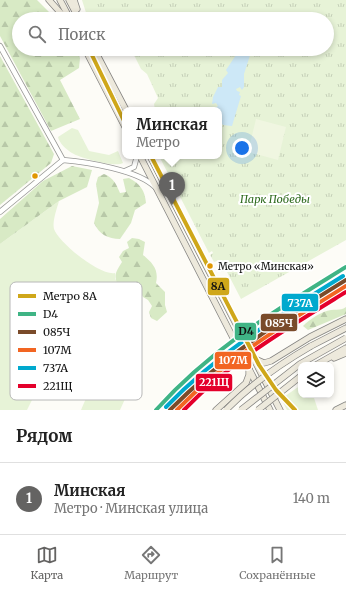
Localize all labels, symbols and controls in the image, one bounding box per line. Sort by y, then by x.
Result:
search box [12,12,334,56]
icon: search [26,23,48,45]
text: Поиск [58,25,105,44]
popup [122,107,222,159]
text: Минская [136,115,208,134]
text: Метро [136,134,180,151]
your location [232,138,252,158]
unlabelled marker [30,171,40,181]
pin: 1 [159,172,185,205]
park label: Парк Победы [240,192,310,206]
place label: Метро «Минская» [218,260,314,273]
marker: Метро «Минская» [205,261,215,271]
line badge: 8А [207,277,230,296]
text: 8А [211,279,226,293]
legend [10,282,142,400]
text: Метро 8А [43,289,97,303]
line badge: 737А [281,293,319,312]
text: 737А [287,296,313,310]
text: D4 [43,307,58,321]
line badge: 085Ч [260,313,298,332]
text: 085Ч [265,316,293,330]
line badge: D4 [234,322,257,341]
text: D4 [238,324,254,338]
text: 085Ч [43,325,70,339]
text: 107М [43,343,71,357]
line badge: 107М [214,351,252,370]
text: 107М [218,353,248,367]
text: 737А [43,361,68,375]
map controls [298,362,334,398]
button: layers [298,362,334,398]
line badge: 221Щ [195,373,233,392]
text: 221Щ [199,375,229,389]
text: 221Щ [43,379,73,393]
text: Рядом [16,425,72,447]
text: Минская [54,481,126,500]
text: 1 [26,490,32,507]
text: 140 m [293,490,330,507]
text: Метро · Минская улица [54,500,208,517]
tab: Карта [31,544,63,582]
tab: Маршрут [124,544,178,582]
tab: Сохранённые [239,544,315,582]

